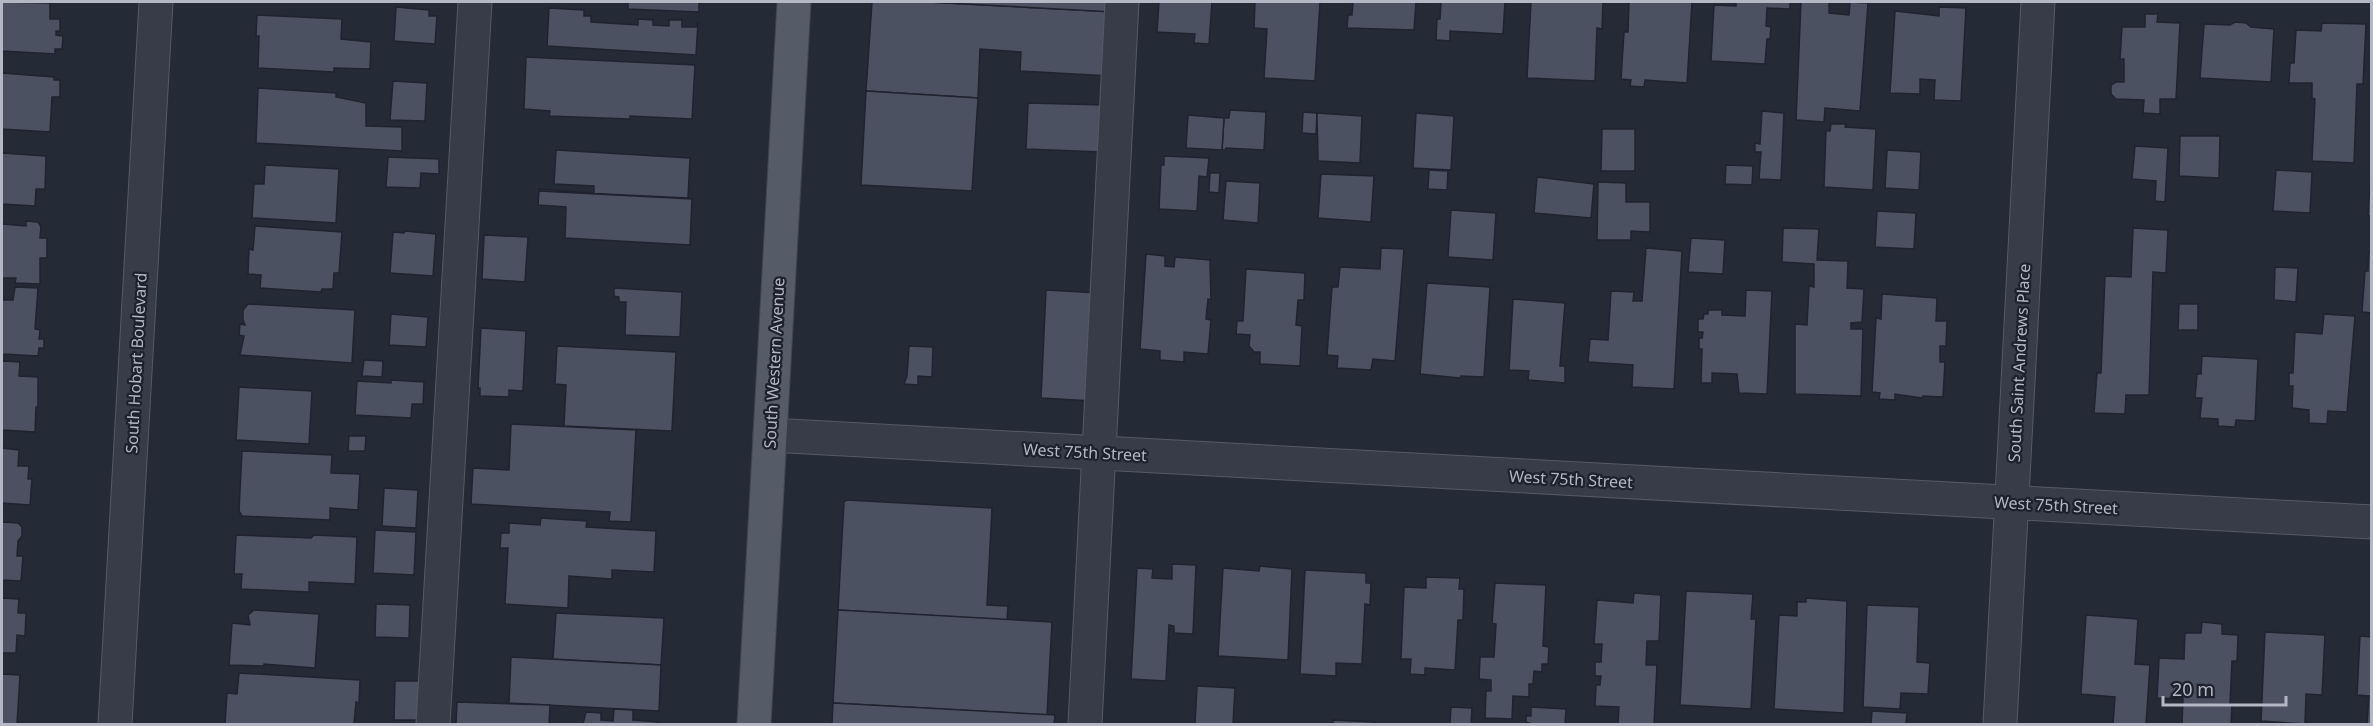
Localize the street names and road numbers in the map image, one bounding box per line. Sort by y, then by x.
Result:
street label: South Saint Andrews Place [2003,263,2035,463]
street label: South Hobart Boulevard [120,272,152,454]
street label: South Western Avenue [759,277,789,449]
street label: West 75th Street [1023,438,1148,466]
street label: West 75th Street [1509,465,1634,493]
street label: West 75th Street [1994,491,2119,519]

